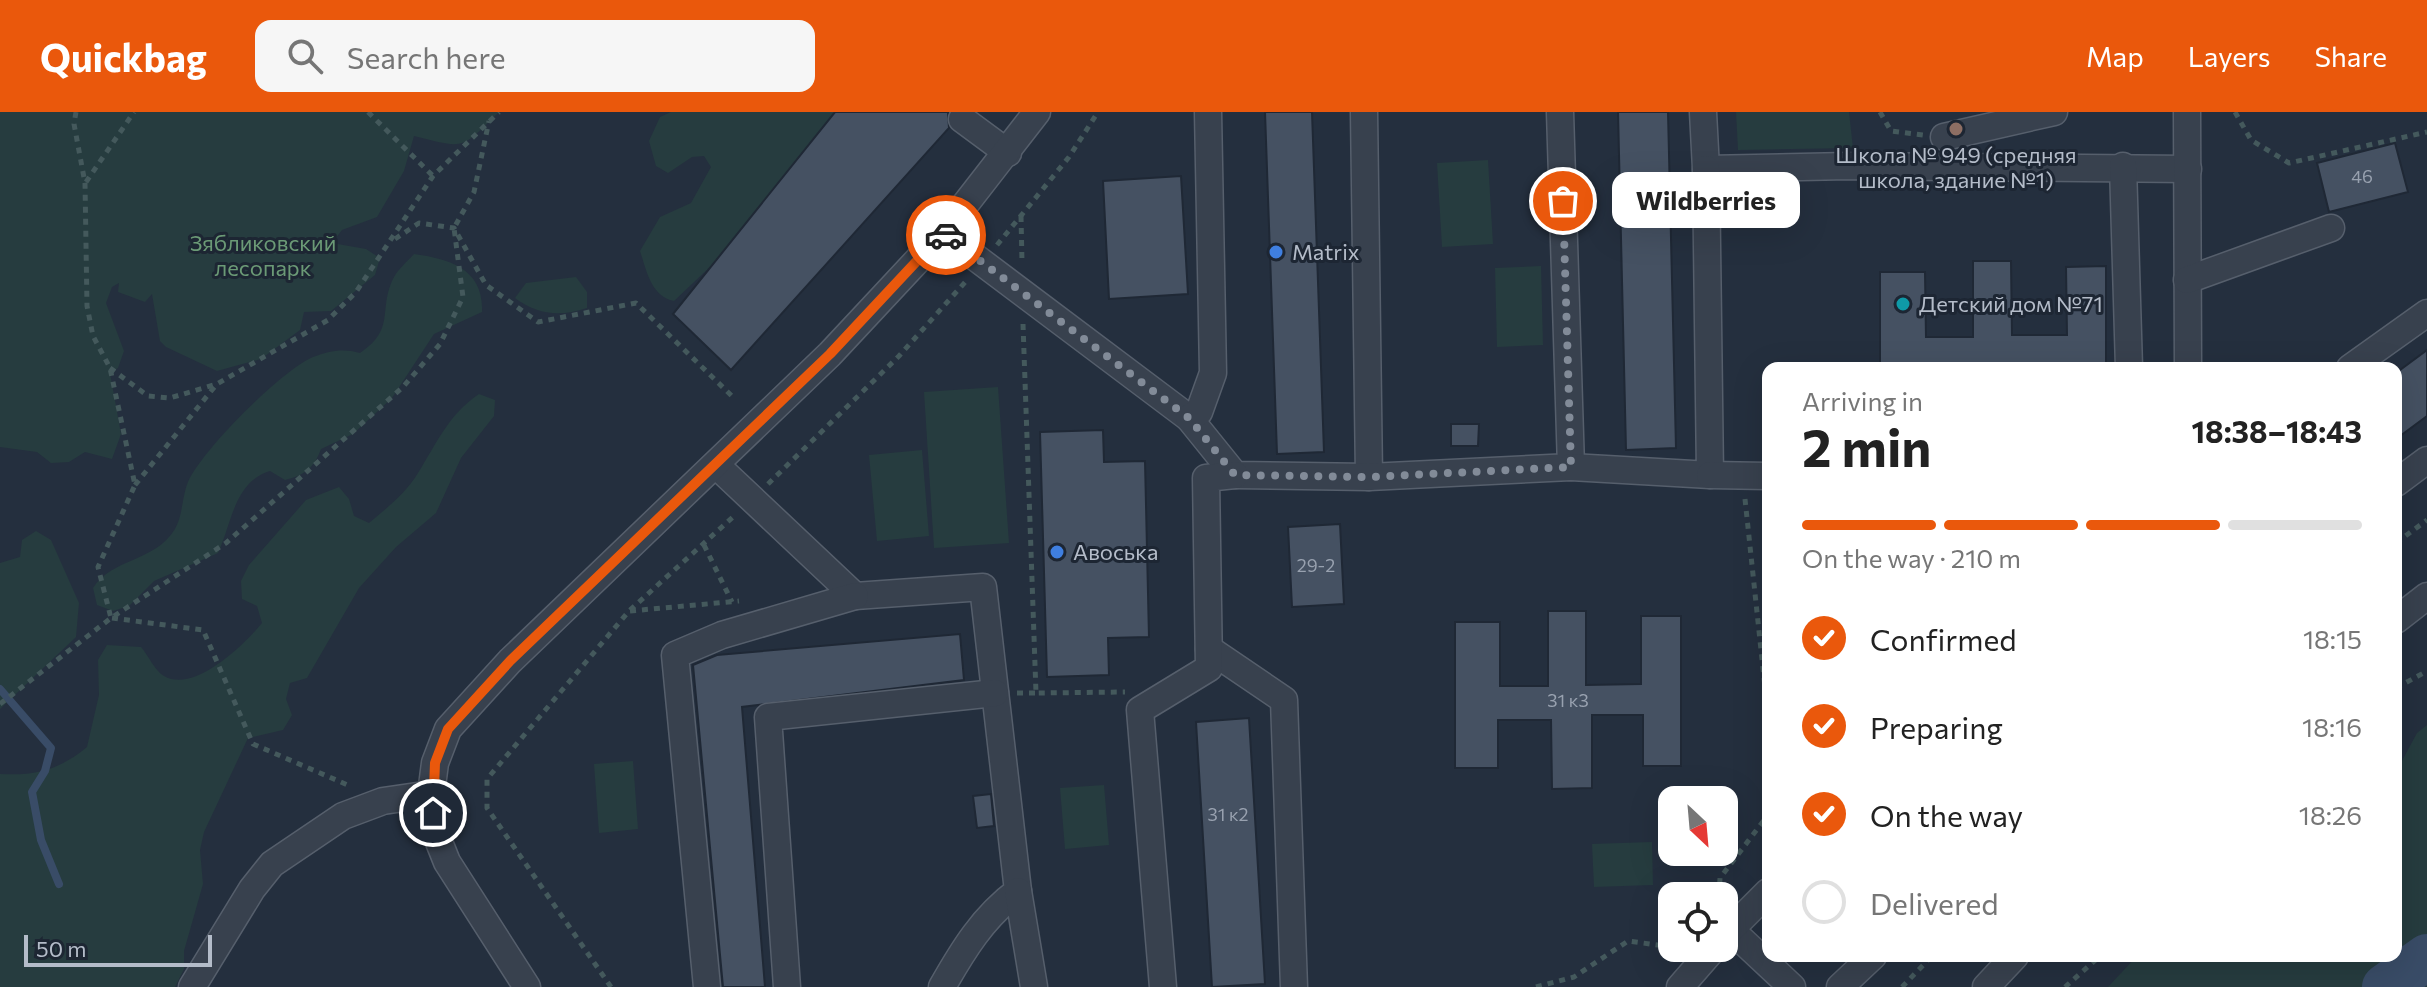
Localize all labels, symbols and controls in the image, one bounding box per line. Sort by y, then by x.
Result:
search box [255,20,815,92]
text: Quickbag [40,33,207,80]
icon: search [283,34,327,78]
text: Search here [347,38,505,75]
text: Map [2086,39,2144,73]
text: Layers [2188,39,2270,73]
text: Share [2314,39,2387,73]
marker: Школа № 949 (средняя школа, здание №1) [1947,120,1965,138]
place label: Школа № 949 (средняя школа, здание №1) [1835,141,2077,193]
house number: 46 [2351,165,2373,187]
pin [1529,167,1597,235]
callout: Wildberries [1611,173,1799,229]
icon: bag [1541,179,1585,223]
text: Wildberries [1636,184,1776,215]
courier [906,195,986,275]
icon: car [924,213,968,257]
park label: Зябликовский лесопарк [190,229,336,281]
place label: Matrix [1292,238,1360,265]
marker: Matrix [1267,243,1285,261]
place label: Детский дом №71 [1919,290,2103,317]
marker: Детский дом №71 [1894,295,1912,313]
text: Arriving in [1802,385,1923,416]
text: 18:38–18:43 [2192,412,2362,449]
text: 2 min [1802,414,1931,478]
place label: Авоська [1073,538,1158,565]
text: On the way · 210 m [1802,542,2021,573]
marker: Авоська [1048,543,1066,561]
house number: 29-2 [1297,554,1335,576]
icon: check [1802,616,1846,660]
text: Confirmed [1870,620,2017,657]
text: 18:15 [2303,623,2362,654]
house number: 31 к3 [1547,689,1589,711]
icon: check [1802,704,1846,748]
text: Preparing [1870,708,2003,745]
text: 18:16 [2302,711,2362,742]
pin [399,779,467,847]
north arrow [1658,786,1738,866]
map controls [1658,786,1738,962]
icon: home [411,791,455,835]
icon: check [1802,792,1846,836]
text: On the way [1870,796,2023,833]
text: 18:26 [2299,799,2362,830]
house number: 31 к2 [1207,803,1249,825]
button: locate [1658,882,1738,962]
text: Delivered [1870,884,1999,921]
scale bar [24,931,212,967]
text: 50 m [36,935,86,962]

